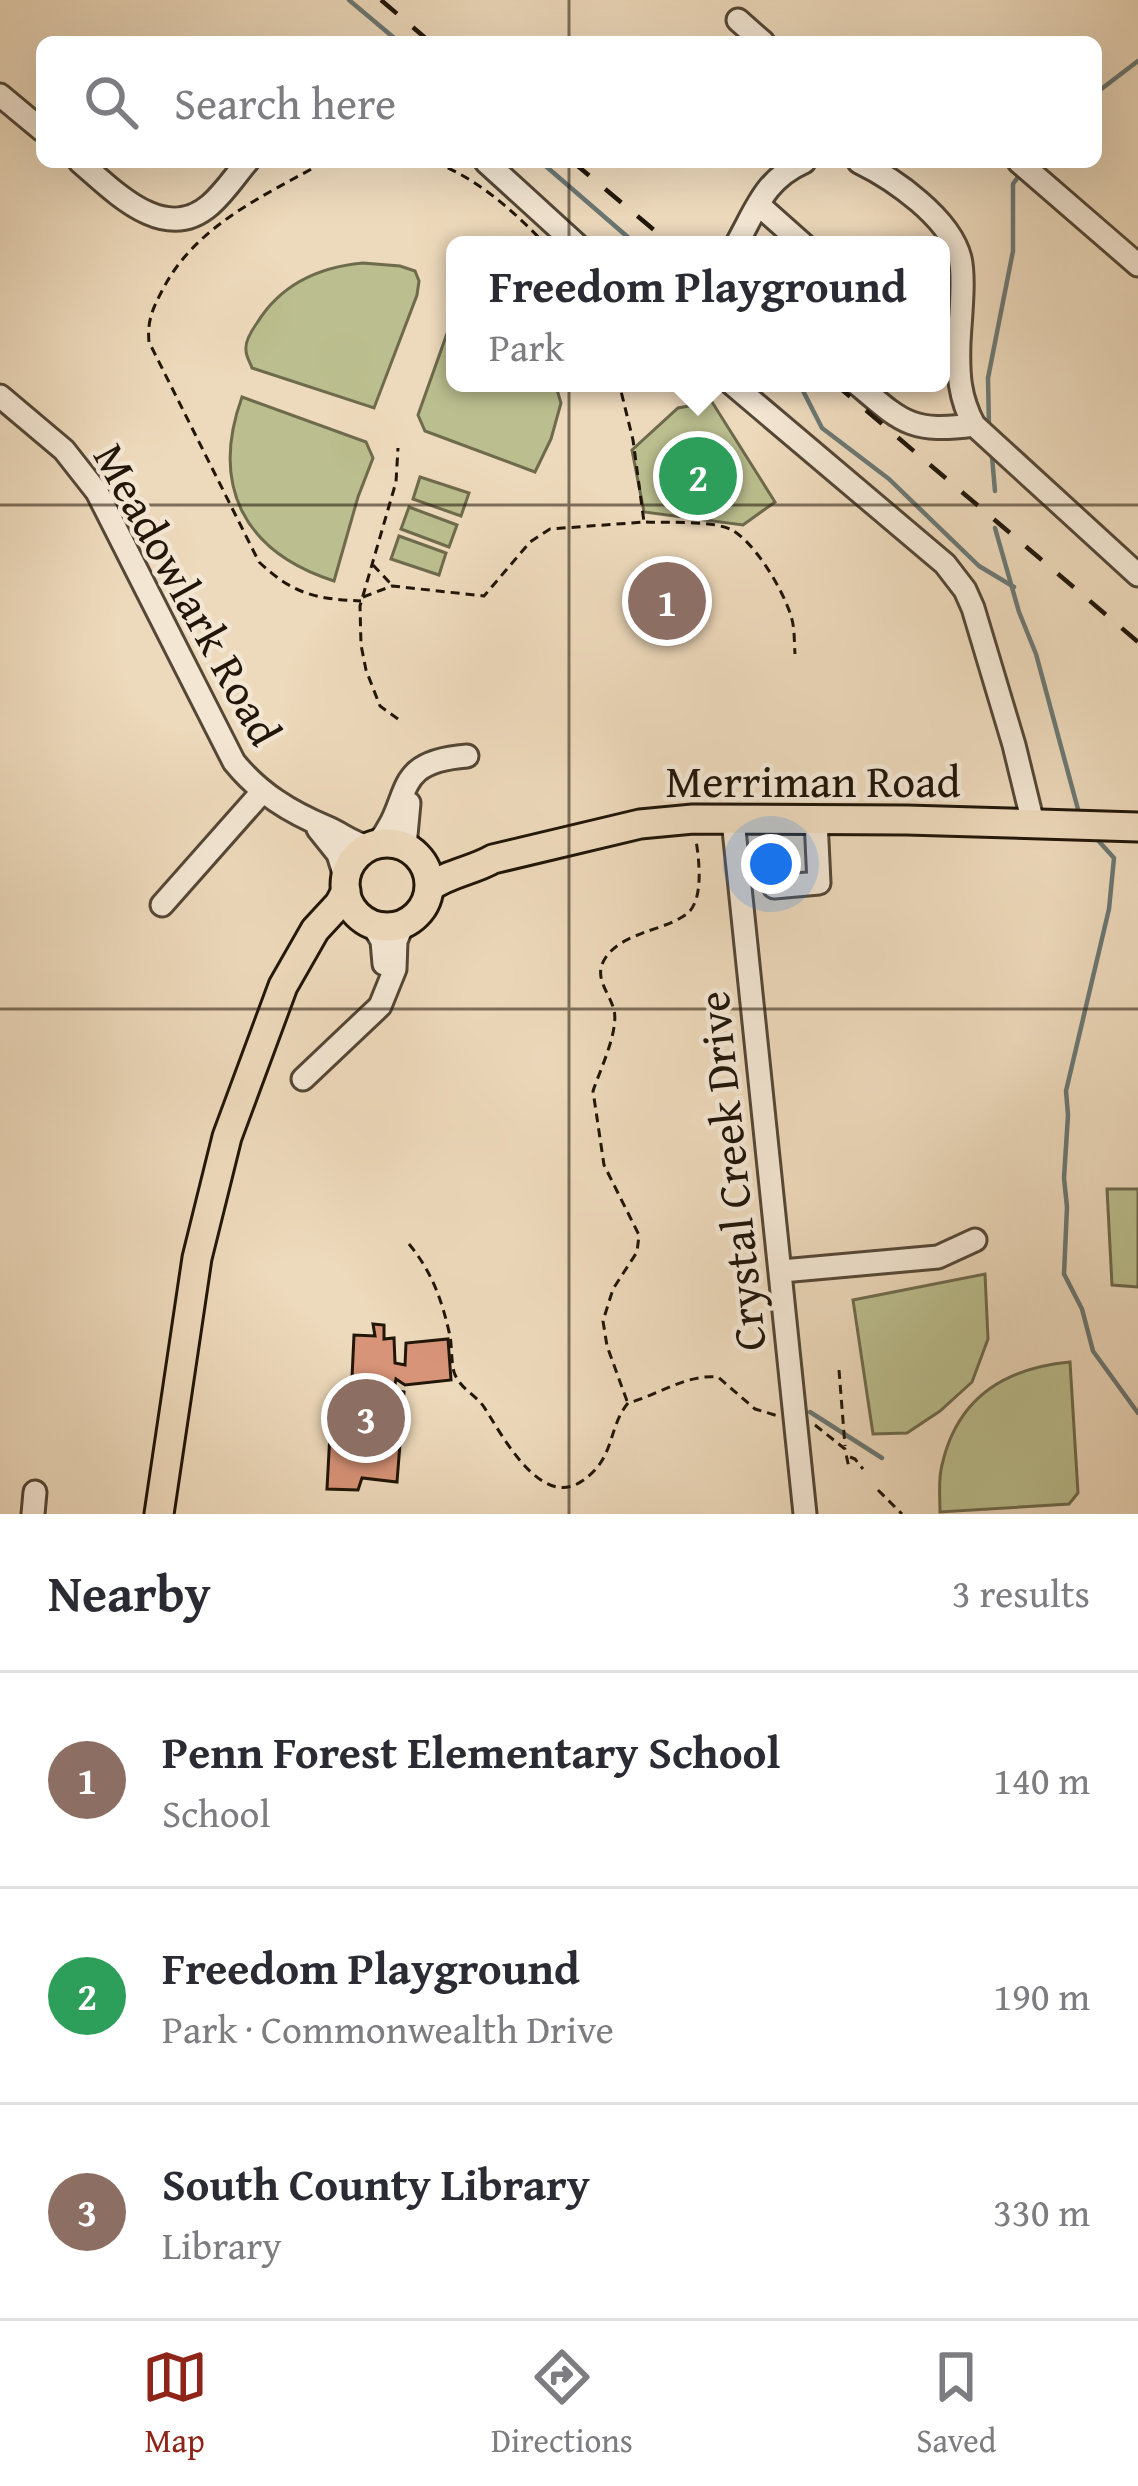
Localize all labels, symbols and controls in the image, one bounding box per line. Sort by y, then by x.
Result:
search box [36,36,1102,168]
icon: search [78,69,144,135]
text: Search here [174,70,396,135]
popup [446,236,950,392]
text: Freedom Playground [489,253,907,318]
text: Park [489,318,564,375]
street label: Meadowlark Road [78,431,299,757]
pin: 2 [659,431,737,521]
pin: 1 [628,556,706,646]
street label: Merriman Road [665,748,961,813]
your location [741,834,801,894]
street label: Crystal Creek Drive [679,988,782,1354]
pin: 3 [327,1373,405,1463]
text: Nearby [48,1555,211,1630]
text: 3 results [952,1564,1090,1621]
text: Penn Forest Elementary School [162,1719,781,1784]
text: 1 [77,1751,97,1808]
text: 140 m [993,1751,1090,1808]
text: School [162,1784,270,1841]
text: Freedom Playground [162,1935,580,2000]
text: 2 [77,1967,97,2024]
text: 190 m [993,1967,1090,2024]
text: Park · Commonwealth Drive [162,2000,614,2057]
text: South County Library [162,2151,590,2216]
text: 3 [77,2183,97,2240]
text: 330 m [993,2183,1090,2240]
text: Library [162,2216,282,2273]
tab: Map [142,2344,208,2464]
tab: Directions [491,2344,633,2464]
tab: Saved [916,2344,996,2464]

